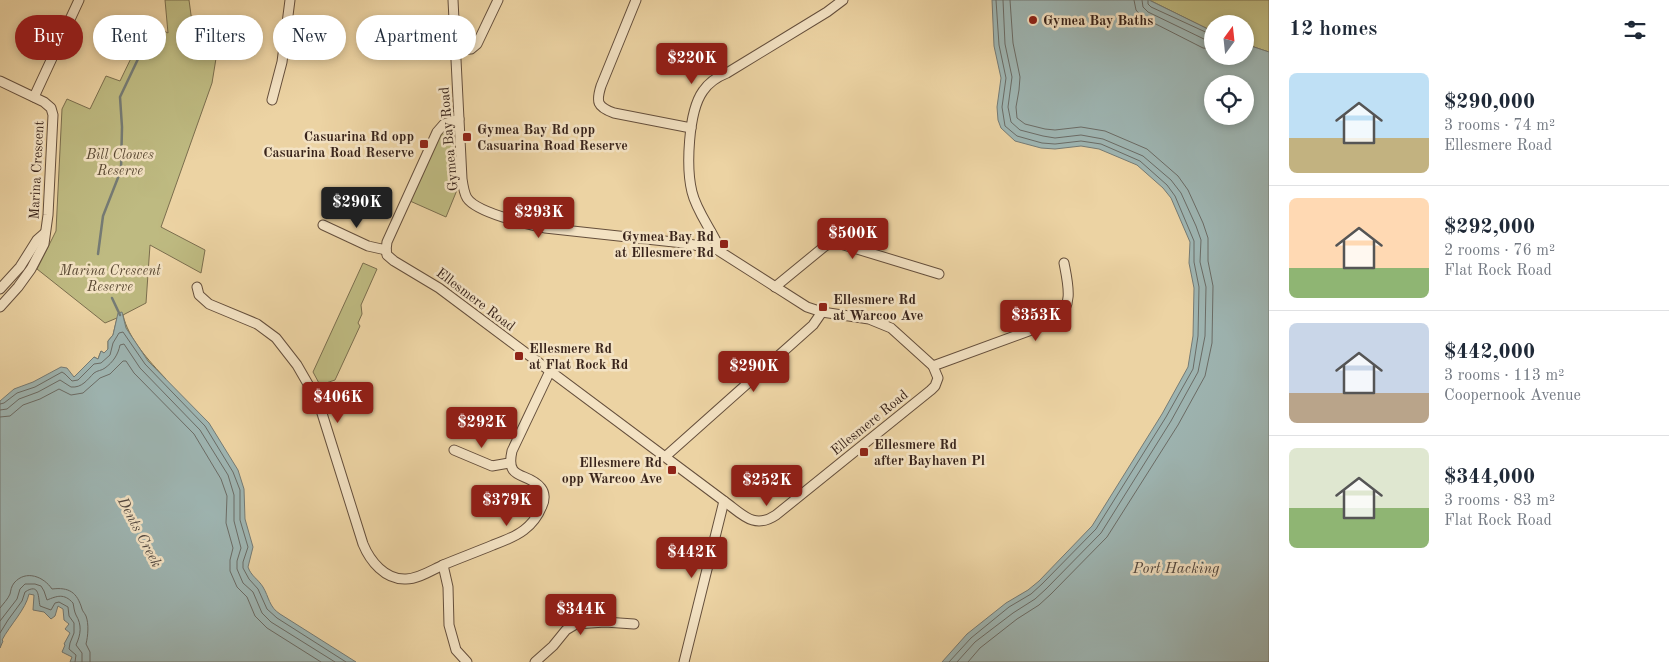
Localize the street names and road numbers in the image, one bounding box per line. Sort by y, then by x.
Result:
street label: Gymea Bay Road [437,86,461,192]
street label: Marina Crescent [27,120,47,220]
street label: Ellesmere Road [433,266,517,334]
street label: Ellesmere Road [828,388,911,458]

